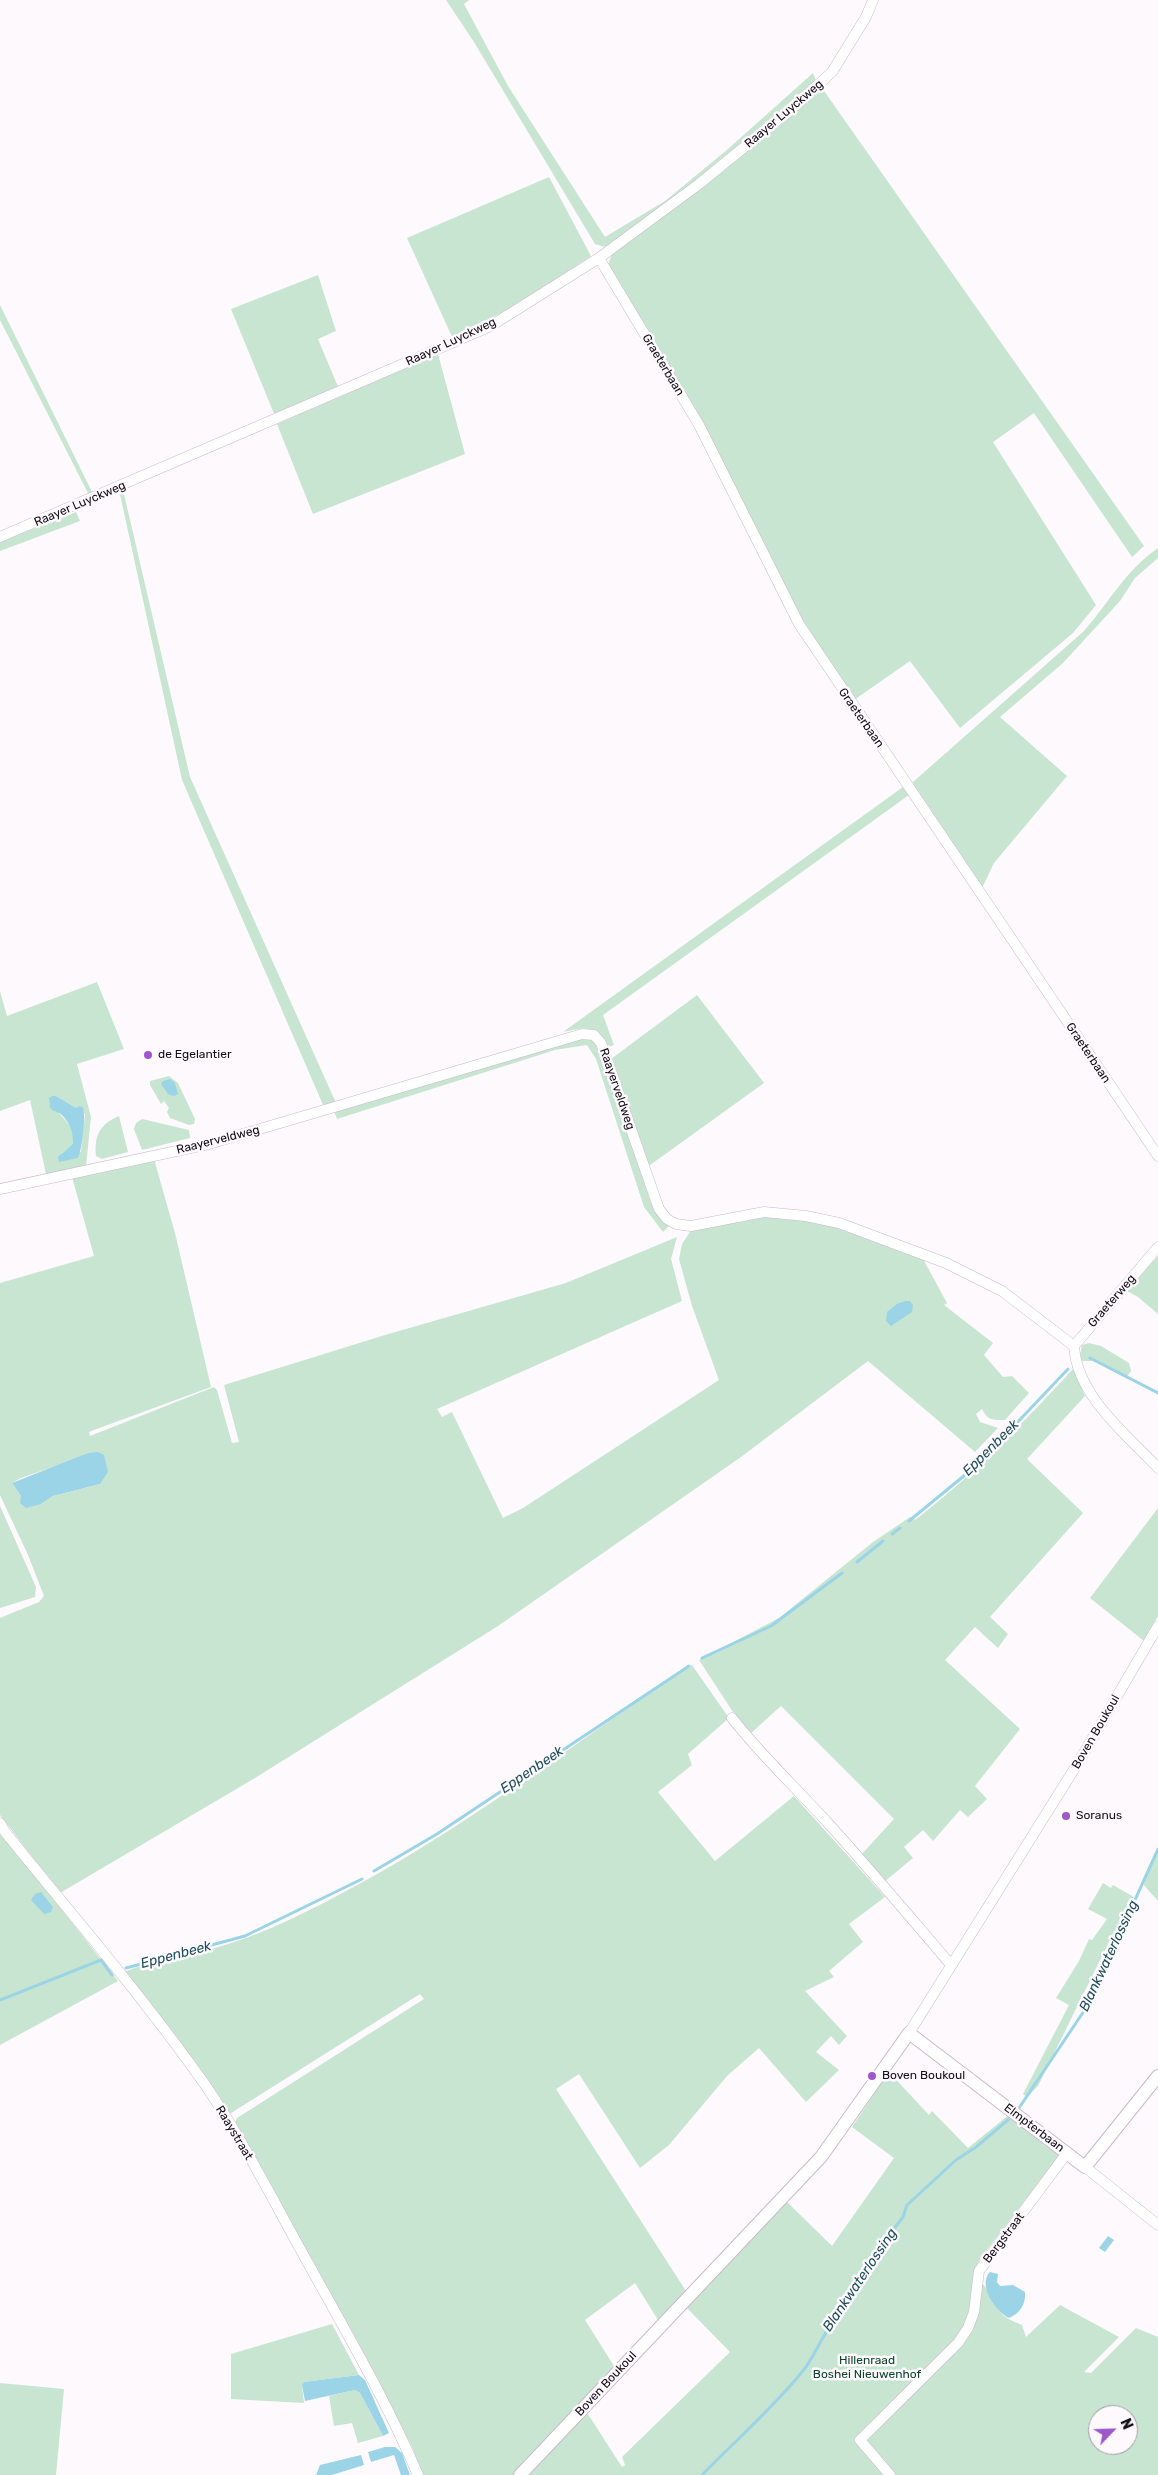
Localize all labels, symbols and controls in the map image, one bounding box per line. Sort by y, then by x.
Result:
street label: Raayer Luyckweg [742,77,826,151]
street label: Raayer Luyckweg [404,315,498,369]
street label: Graeterbaan [639,331,687,399]
street label: Raayer Luyckweg [32,478,128,530]
street label: Graeterbaan [835,685,887,751]
street label: Graeterbaan [1063,1020,1113,1086]
street label: Raayerveldweg [596,1046,638,1132]
place label: de Egelantier [158,1048,231,1062]
marker: de Egelantier [142,1049,154,1061]
street label: Raayerveldweg [175,1123,261,1157]
street label: Graeterweg [1085,1272,1139,1330]
water label: Eppenbeek [959,1416,1023,1480]
street label: Boven Boukoul [1069,1692,1123,1772]
water label: Eppenbeek [497,1743,567,1797]
place label: Soranus [1076,1809,1122,1823]
marker: Soranus [1060,1810,1072,1822]
water label: Blankwaterlossing [1076,1898,1142,2014]
water label: Eppenbeek [139,1937,213,1973]
place label: Boven Boukoul [882,2069,965,2083]
marker: Boven Boukoul [866,2070,878,2082]
street label: Elmpterbaan [1001,2101,1067,2155]
street label: Raaystraat [212,2103,256,2163]
street label: Bergstraat [980,2210,1028,2266]
water label: Blankwaterlossing [819,2225,901,2335]
street label: Boven Boukoul [572,2349,640,2419]
park label: Hillenraad Boshei Nieuwenhof [813,2354,921,2382]
north arrow [1088,2405,1138,2455]
text: N [1116,2416,1136,2432]

